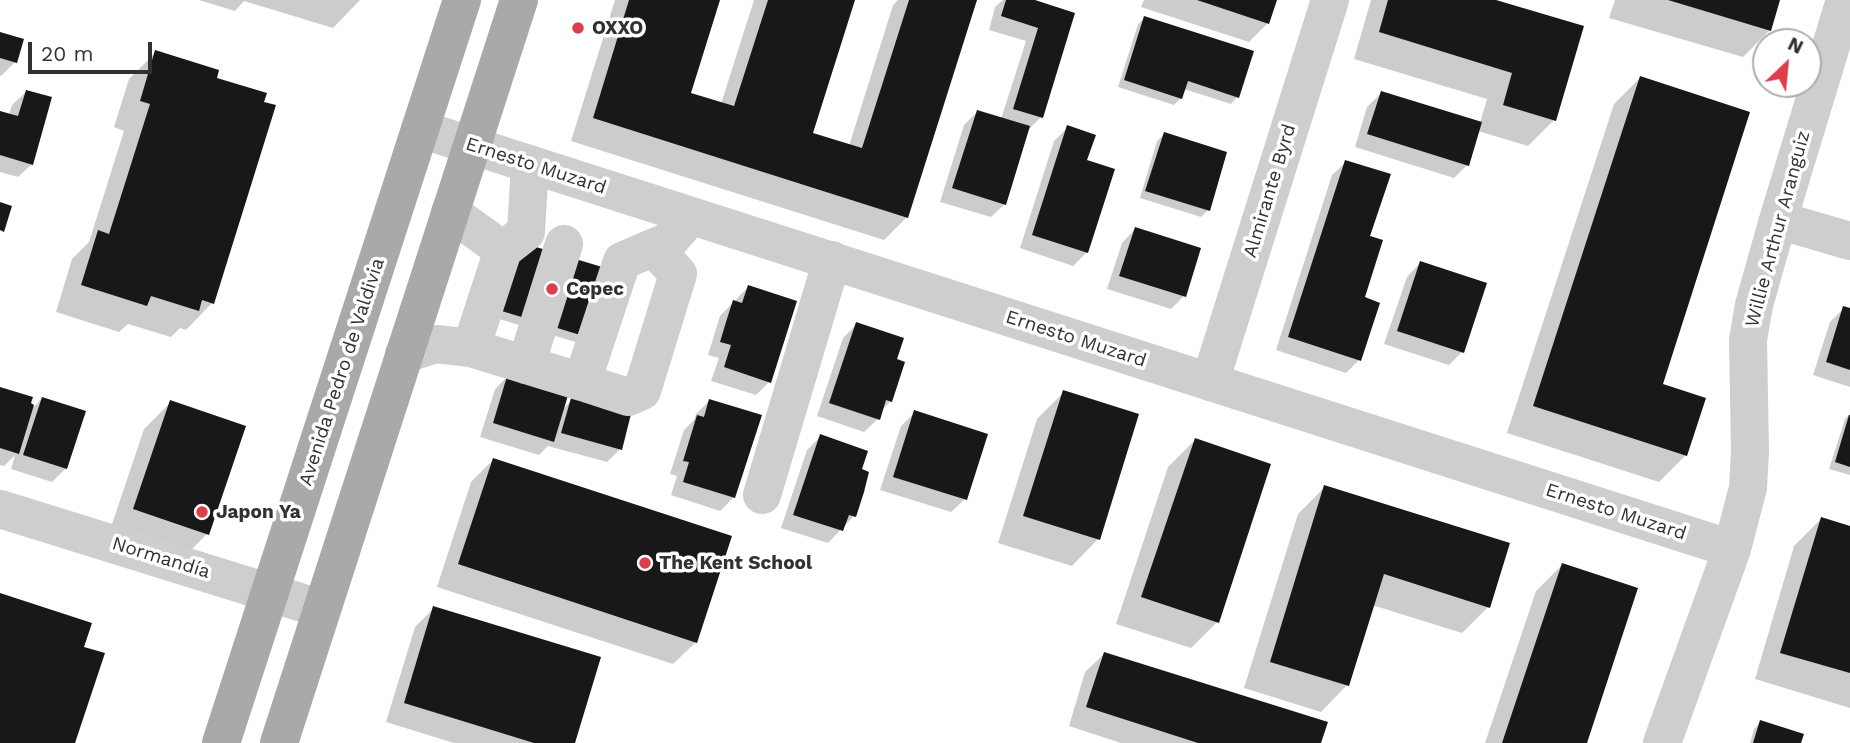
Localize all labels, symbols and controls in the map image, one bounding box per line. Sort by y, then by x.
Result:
place label: OXXO [592,17,643,39]
marker: OXXO [570,20,586,36]
scale bar [32,28,156,72]
north arrow [1752,28,1822,98]
text: N [1784,32,1807,59]
text: 20 m [41,41,93,66]
street label: Almirante Byrd [1239,122,1301,260]
street label: Willie Arthur Aranguiz [1741,128,1815,330]
street label: Ernesto Muzard [463,133,609,199]
street label: Avenida Pedro de Valdivia [294,255,390,489]
place label: Copec [566,278,624,300]
marker: Copec [544,281,560,297]
street label: Ernesto Muzard [1003,306,1149,372]
street label: Ernesto Muzard [1543,479,1689,545]
place label: Japon Ya [216,501,301,523]
marker: Japon Ya [194,504,210,520]
street label: Normandía [109,532,213,584]
place label: The Kent School [659,552,812,574]
marker: The Kent School [637,555,653,571]

